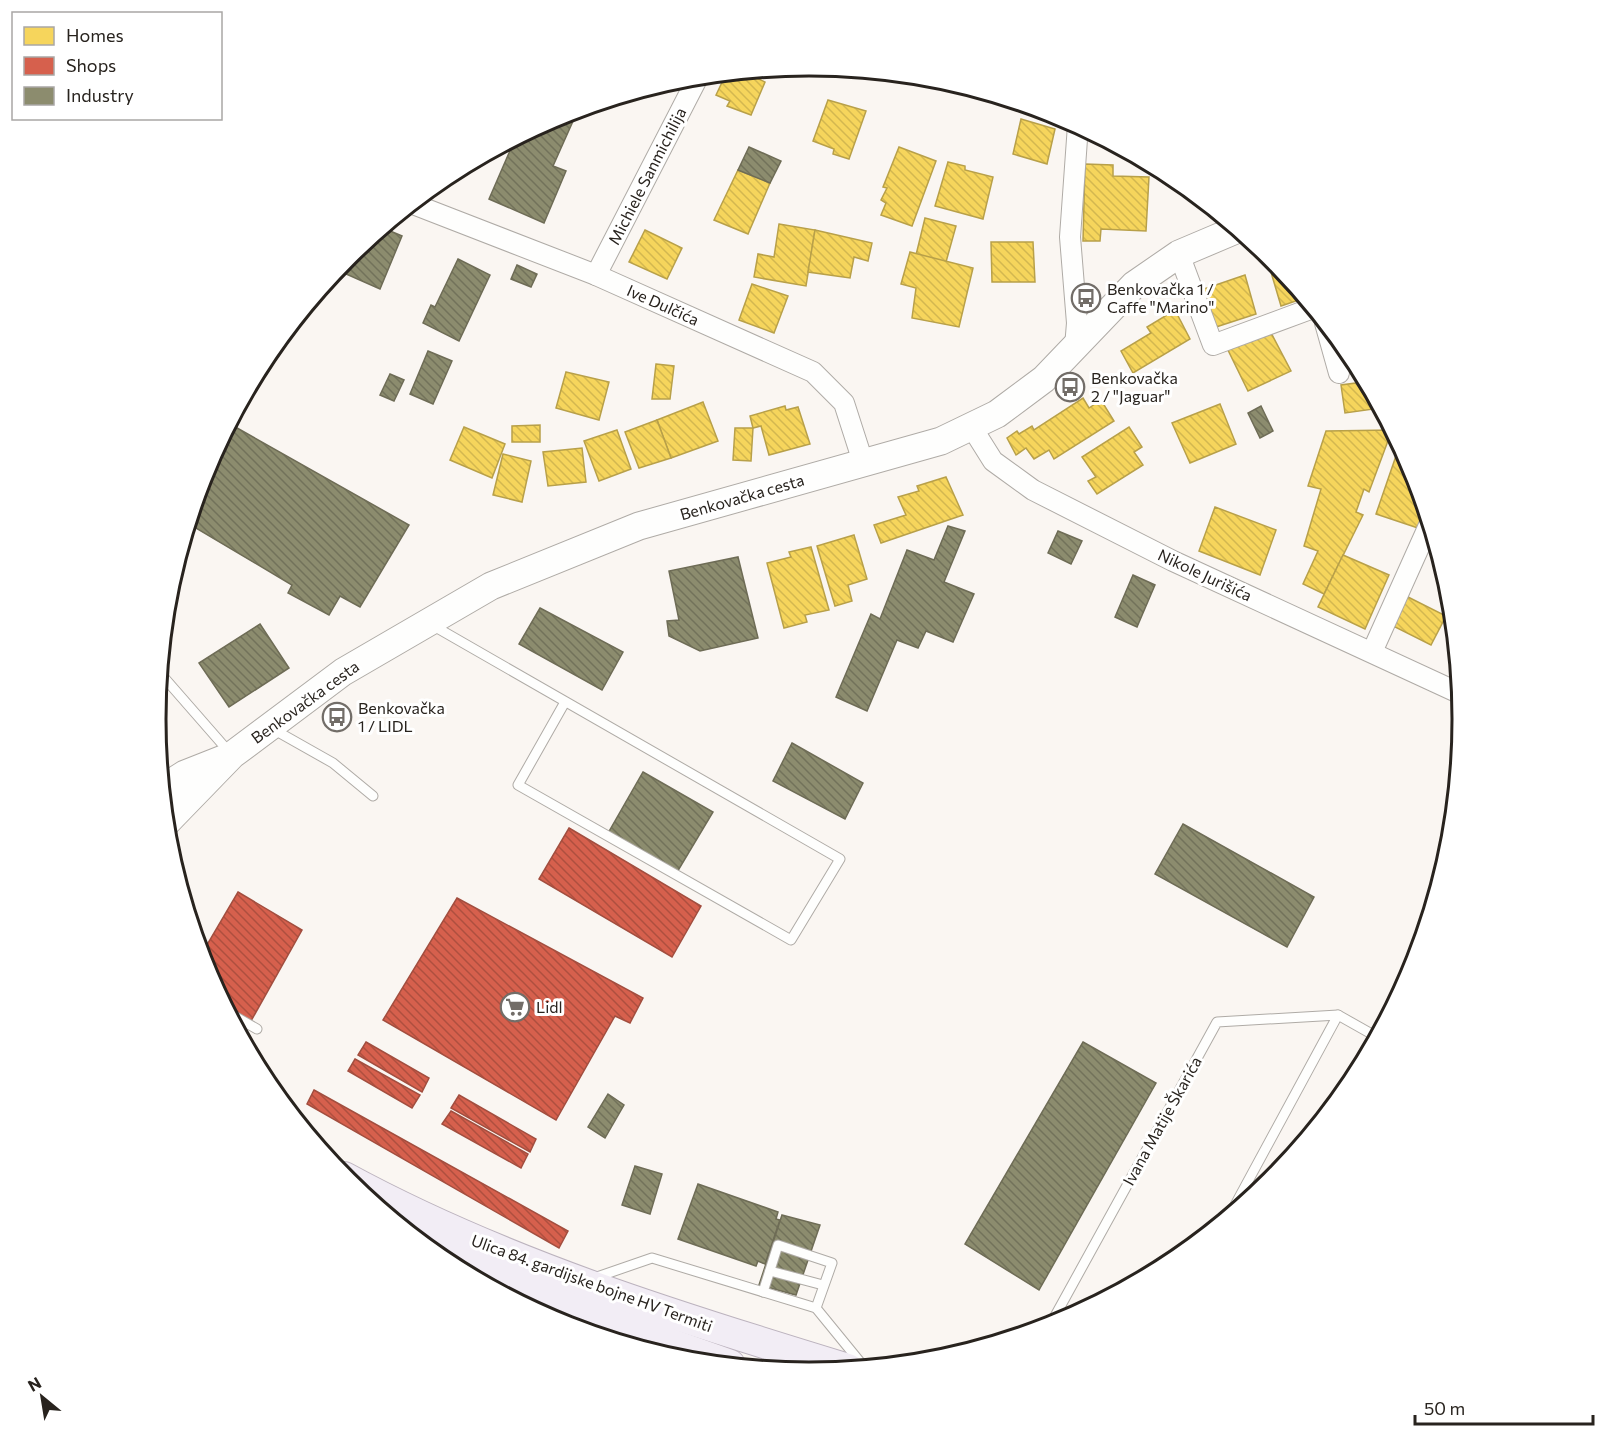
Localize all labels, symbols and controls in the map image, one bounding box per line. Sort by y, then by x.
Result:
legend [12,12,222,120]
text: Homes [66,24,124,46]
text: Shops [66,54,116,76]
text: Industry [66,84,134,106]
street label: Michiele Sanmichilija [604,104,689,248]
place label: Benkovačka 1 / Caffe "Marino" [1107,279,1214,316]
street label: Ive Dulčića [624,280,702,329]
bus stop icon: Benkovačka 1 / Caffe "Marino" [1070,282,1102,314]
place label: Benkovačka 2 / "Jaguar" [1091,368,1178,405]
bus stop icon: Benkovačka 2 / "Jaguar" [1054,371,1086,403]
street label: Benkovačka cesta [677,470,806,523]
street label: Nikole Jurišića [1155,545,1255,605]
street label: Benkovačka cesta [247,656,362,747]
place label: Benkovačka 1 / LIDL [358,698,445,735]
bus stop icon: Benkovačka 1 / LIDL [321,701,353,733]
supermarket icon: Lidl [499,991,531,1023]
place label: Lidl [536,997,563,1016]
street label: Ivana Matije Škarića [1118,1053,1205,1189]
street label: Ulica 84. gardijske bojne HV Termiti [469,1230,715,1335]
north arrow [12,1367,72,1427]
text: N [24,1372,44,1395]
scale bar [1415,1388,1594,1426]
text: 50 m [1424,1397,1465,1419]

